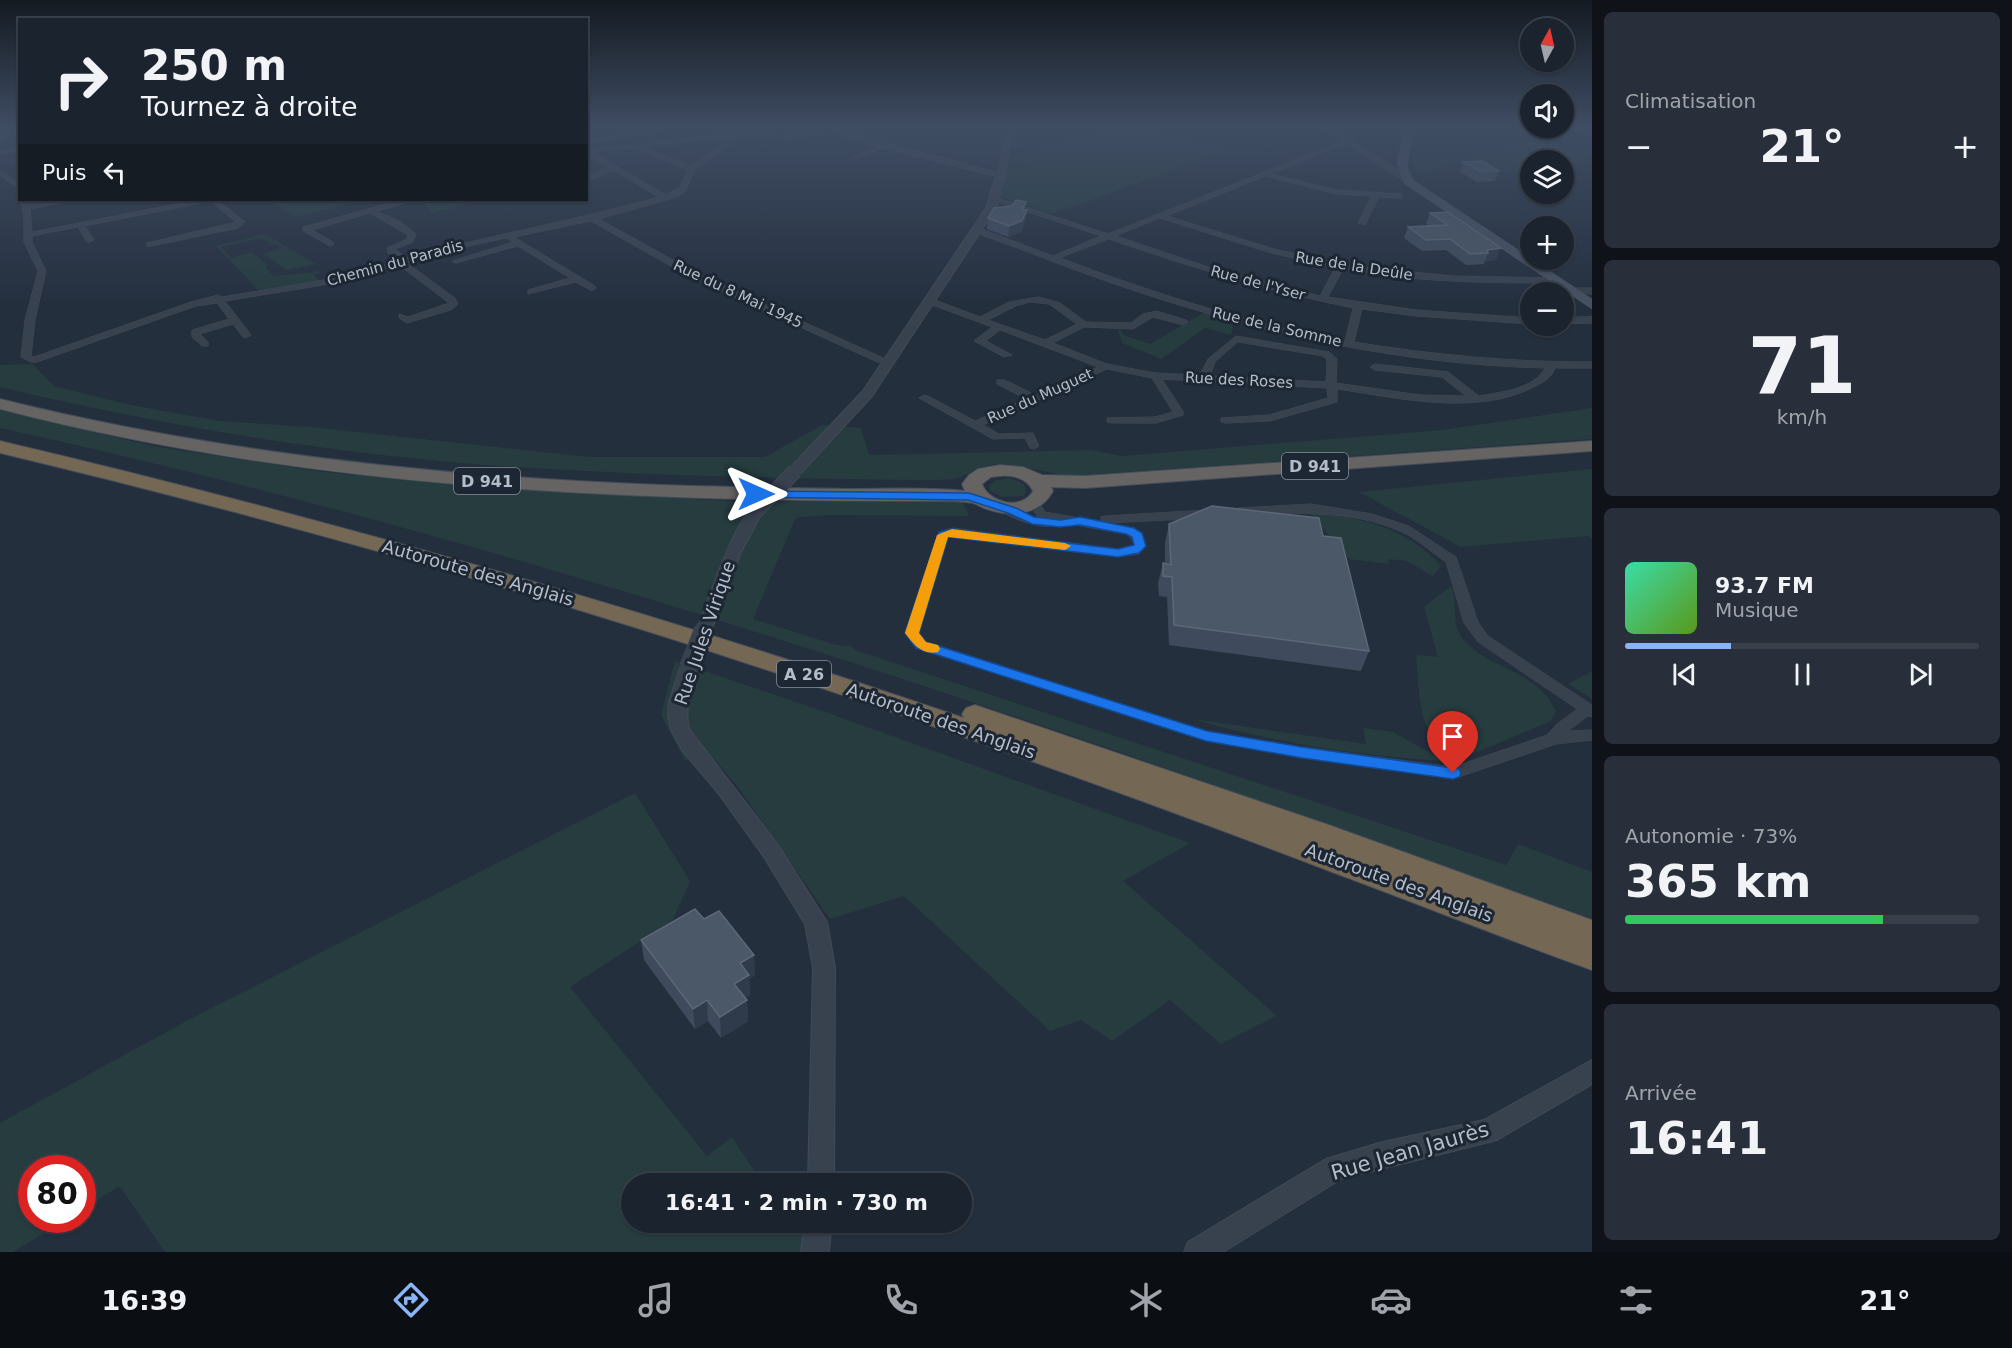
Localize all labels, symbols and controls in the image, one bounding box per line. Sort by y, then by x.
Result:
north arrow [1520,18,1574,72]
map controls [1520,18,1574,336]
text: 250 m [141,41,287,90]
icon: right [42,42,120,120]
button: sound [1520,84,1574,138]
text: Climatisation [1625,89,1756,113]
text: Tournez à droite [141,91,358,122]
text: 21° [1759,120,1845,173]
text: − [1625,127,1653,166]
text: + [1951,127,1979,166]
button: layers [1520,150,1574,204]
icon: left [98,156,131,189]
text: Puis [42,160,86,185]
button: + [1520,216,1574,270]
street label: Chemin du Paradis [325,236,465,290]
street label: Rue de la Deûle [1294,248,1414,284]
street label: Rue du 8 Mai 1945 [670,256,806,332]
street label: Rue de l'Yser [1209,262,1308,305]
button: − [1520,282,1574,336]
street label: Rue de la Somme [1211,303,1343,351]
text: 71 [1748,321,1856,411]
street label: Rue du Muguet [984,365,1096,427]
street label: Rue des Roses [1184,368,1294,392]
text: km/h [1777,405,1827,429]
road number: D 941 [1282,453,1348,479]
position arrow [724,462,788,526]
road number: D 941 [454,468,520,494]
street label: Autoroute des Anglais [380,535,576,610]
street label: Rue Jules Virique [670,558,739,708]
text: 93.7 FM [1715,573,1814,598]
text: Musique [1715,598,1799,622]
icon: previous [1668,658,1701,691]
icon: pause [1786,658,1819,691]
icon: next [1904,658,1937,691]
road number: A 26 [777,661,831,687]
street label: Autoroute des Anglais [844,678,1038,763]
pin [1427,711,1478,773]
icon: arrive [1436,720,1469,753]
text: Autonomie · 73% [1625,824,1797,848]
street label: Autoroute des Anglais [1302,839,1496,926]
text: 365 km [1625,855,1811,908]
text: Arrivée [1625,1081,1697,1105]
text: 16:41 [1625,1112,1768,1165]
street label: Rue Jean Jaurès [1328,1117,1492,1185]
speed limit sign: 80 [18,1155,96,1233]
text: 16:41 · 2 min · 730 m [665,1190,928,1215]
icon: directions [390,1279,432,1321]
icon: music [635,1279,677,1321]
icon: phone [880,1279,922,1321]
icon: climate [1125,1279,1167,1321]
icon: car [1370,1279,1412,1321]
icon: filters [1615,1279,1657,1321]
text: 16:39 [101,1285,187,1316]
text: 21° [1859,1285,1910,1316]

